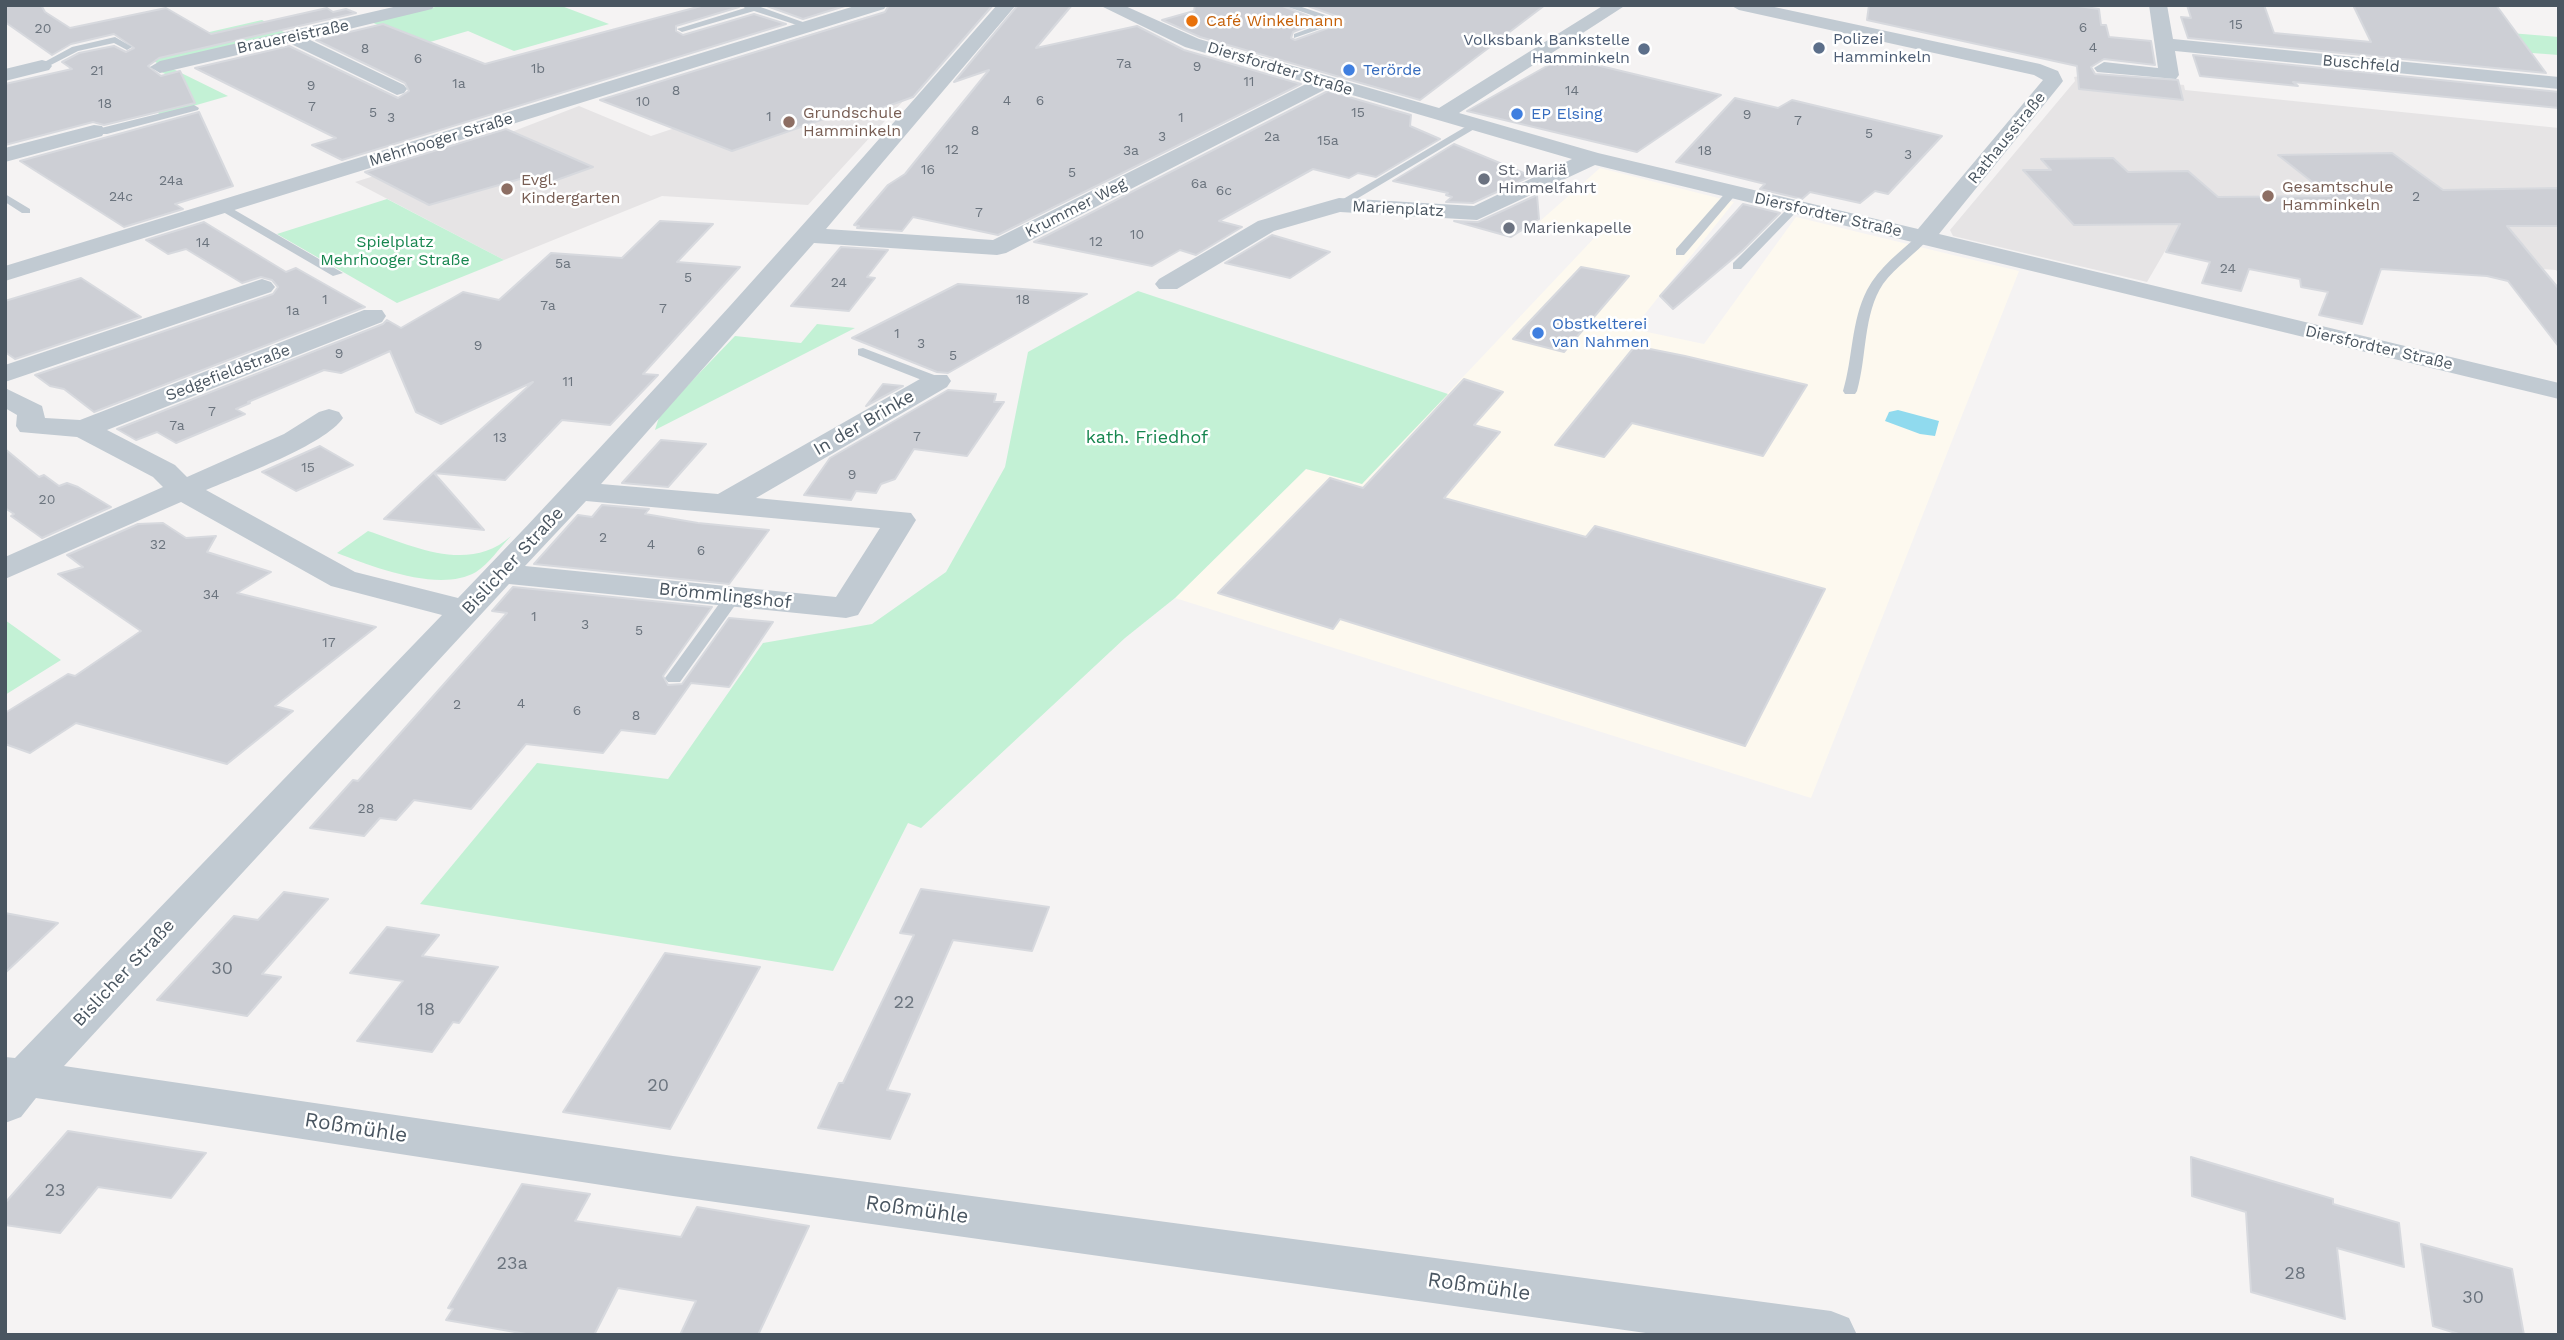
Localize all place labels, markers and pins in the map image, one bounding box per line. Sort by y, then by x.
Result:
place label: Café Winkelmann [1206,11,1343,31]
marker: Café Winkelmann [1184,13,1200,29]
place label: Polizei Hamminkeln [1833,29,1931,67]
place label: Volksbank Bankstelle Hamminkeln [1463,30,1630,68]
marker: Polizei Hamminkeln [1811,40,1827,56]
marker: Volksbank Bankstelle Hamminkeln [1636,41,1652,57]
place label: Terörde [1363,60,1422,80]
marker: Terörde [1341,62,1357,78]
place label: Grundschule Hamminkeln [803,103,902,141]
place label: EP Elsing [1531,104,1603,124]
marker: EP Elsing [1509,106,1525,122]
marker: Grundschule Hamminkeln [781,114,797,130]
place label: St. Mariä Himmelfahrt [1498,160,1596,198]
place label: Evgl. Kindergarten [521,170,621,208]
marker: St. Mariä Himmelfahrt [1476,171,1492,187]
place label: Gesamtschule Hamminkeln [2282,177,2393,215]
marker: Evgl. Kindergarten [499,181,515,197]
marker: Gesamtschule Hamminkeln [2260,188,2276,204]
place label: Marienkapelle [1523,218,1632,238]
marker: Marienkapelle [1501,220,1517,236]
place label: Obstkelterei van Nahmen [1552,314,1650,352]
marker: Obstkelterei van Nahmen [1530,325,1546,341]

